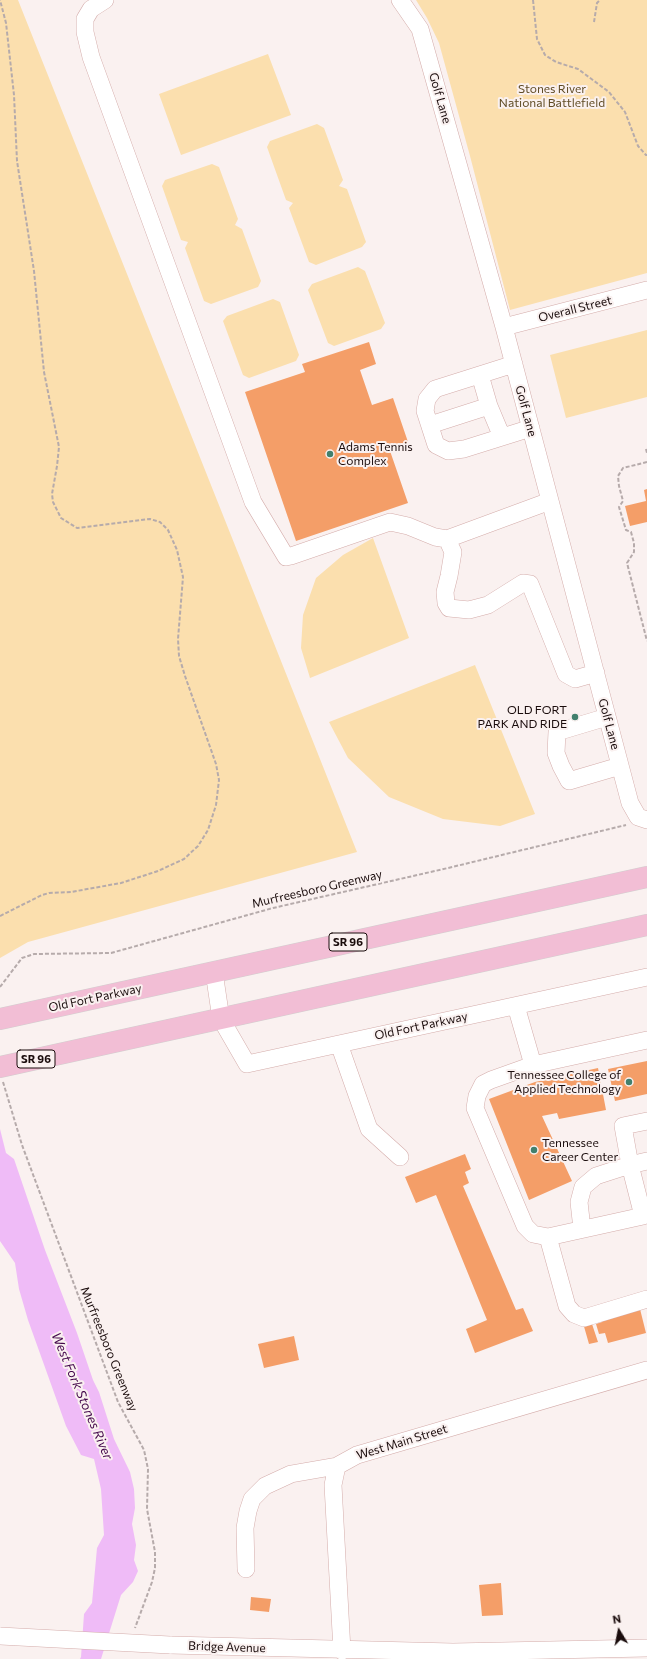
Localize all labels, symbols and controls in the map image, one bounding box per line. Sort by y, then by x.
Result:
street label: Golf Lane [426,71,454,125]
park label: Stones River National Battlefield [499,82,605,110]
street label: Overall Street [537,293,613,325]
street label: Golf Lane [512,384,540,438]
place label: Adams Tennis Complex [338,440,413,468]
marker: Adams Tennis Complex [325,449,335,459]
street label: Golf Lane [595,697,623,751]
place label: OLD FORT PARK AND RIDE [478,703,567,731]
marker: OLD FORT PARK AND RIDE [570,712,580,722]
street label: Murfreesboro Greenway [250,867,384,911]
road number: SR 96 [329,933,367,951]
street label: Old Fort Parkway [47,981,143,1015]
street label: Old Fort Parkway [373,1009,469,1043]
road number: SR 96 [17,1050,55,1068]
place label: Tennessee College of Applied Technology [507,1068,621,1096]
marker: Tennessee College of Applied Technology [624,1077,634,1087]
place label: Tennessee Career Center [542,1136,618,1164]
marker: Tennessee Career Center [529,1145,539,1155]
street label: Murfreesboro Greenway [77,1284,141,1414]
water label: West Fork Stones River [48,1330,116,1462]
street label: West Main Street [355,1421,449,1463]
north arrow [599,1611,639,1651]
text: N [612,1612,622,1626]
street label: Bridge Avenue [188,1638,266,1656]

